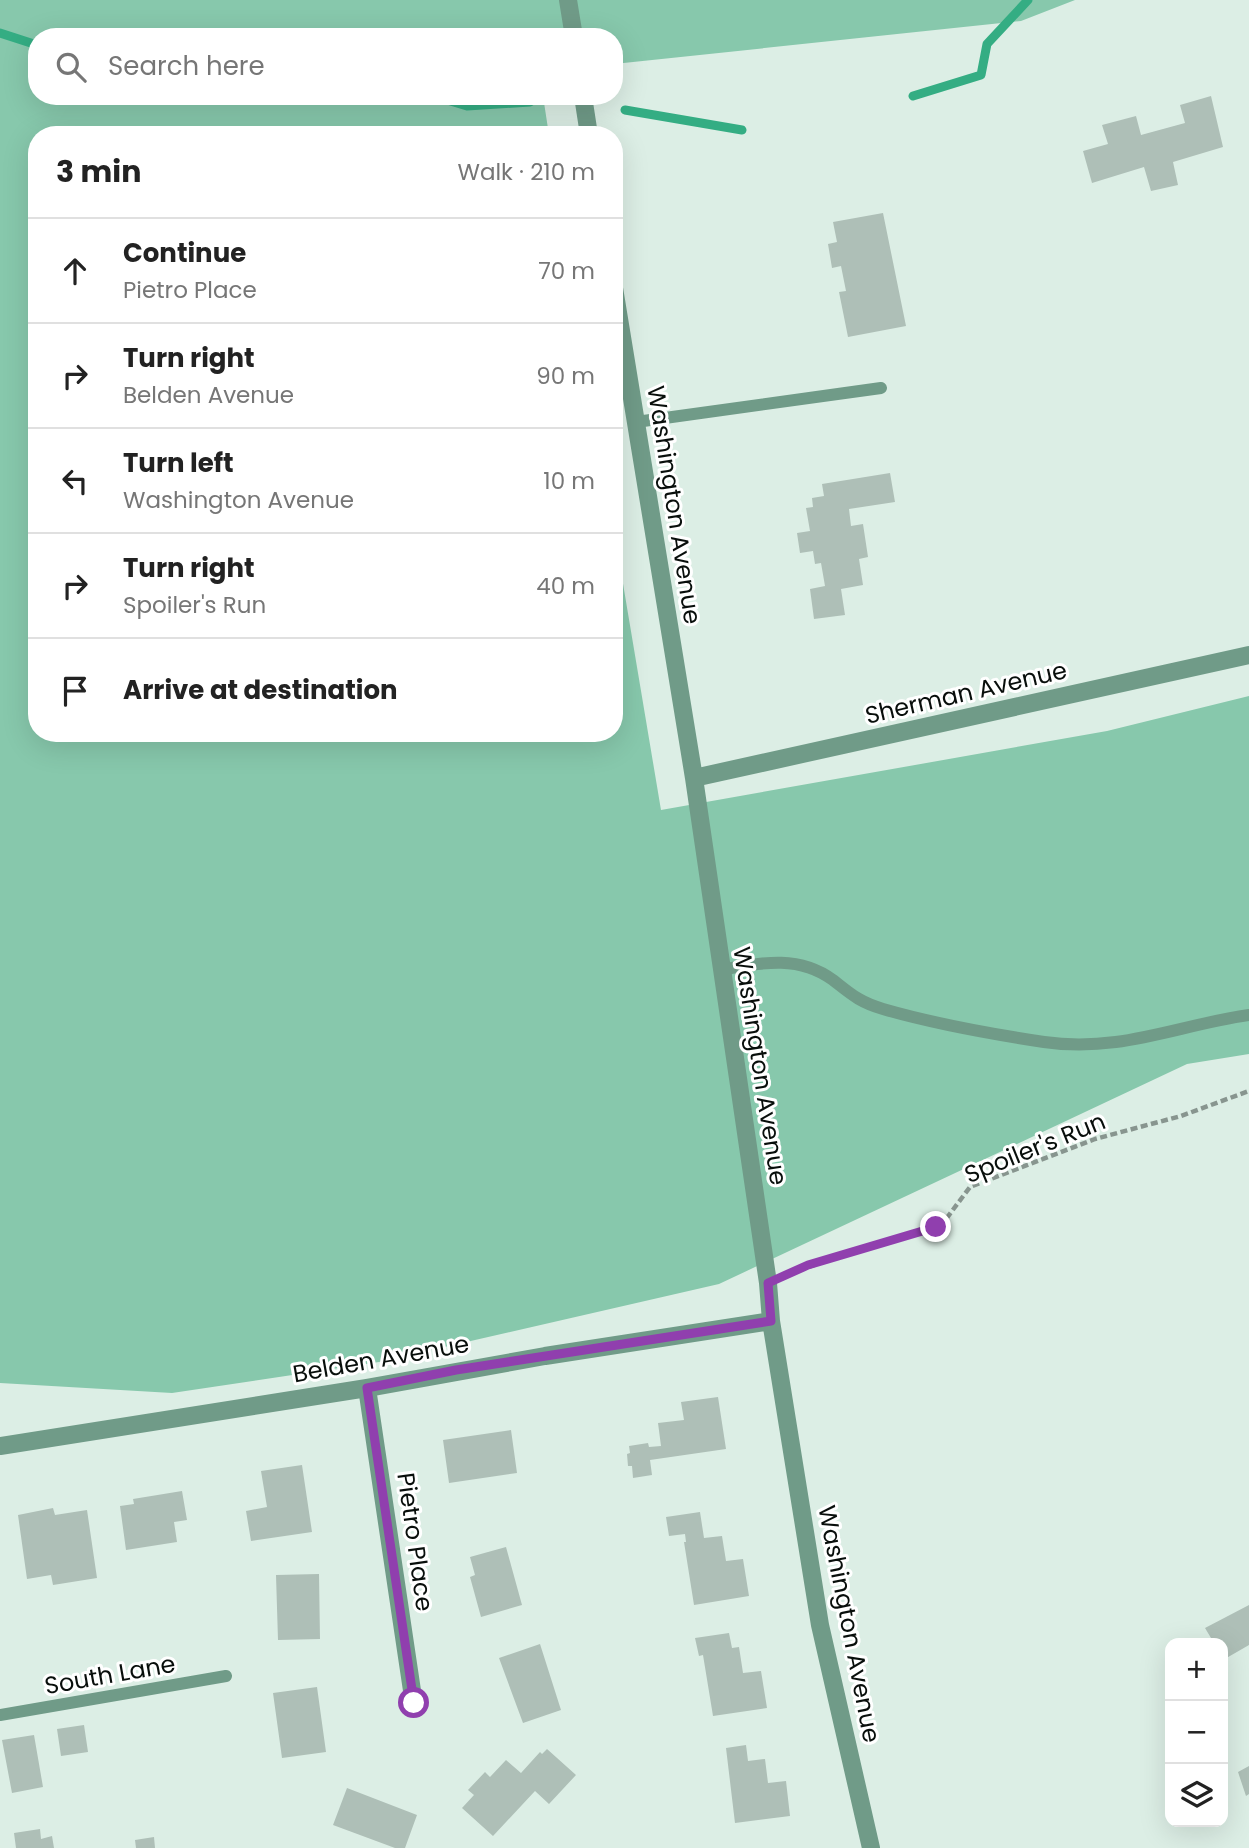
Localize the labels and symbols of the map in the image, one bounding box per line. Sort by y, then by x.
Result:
street label: Washington Avenue [639,383,710,627]
street label: Sherman Avenue [862,653,1070,732]
street label: Washington Avenue [725,944,796,1188]
street label: Spoiler's Run [959,1104,1110,1191]
route end [920,1211,951,1242]
street label: Belden Avenue [290,1327,472,1390]
street label: Pietro Place [389,1471,442,1613]
street label: Washington Avenue [810,1502,889,1745]
street label: South Lane [42,1647,178,1702]
route start [398,1687,429,1718]

